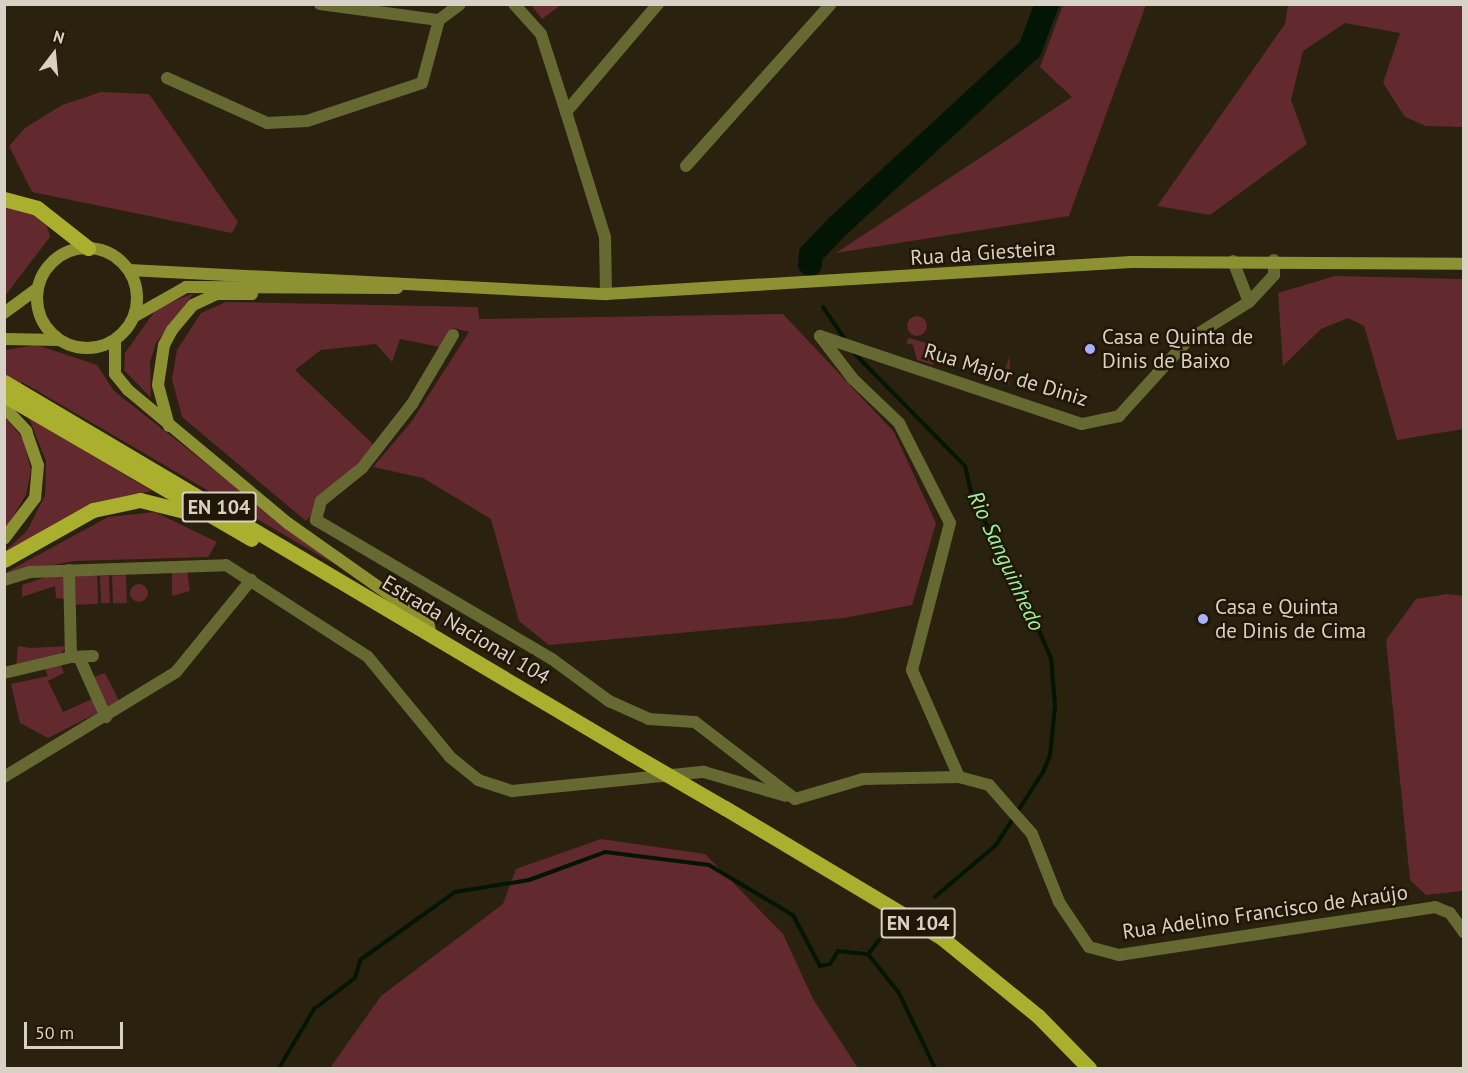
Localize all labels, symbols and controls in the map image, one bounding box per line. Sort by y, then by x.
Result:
north arrow [24,24,84,84]
text: N [51,26,67,48]
street label: Rua da Giesteira [909,235,1057,271]
place label: Casa e Quinta de Dinis de Baixo [1102,324,1253,374]
street label: Rua Major de Diniz [921,338,1091,412]
marker: Casa e Quinta de Dinis de Baixo [1083,342,1097,356]
water label: Rio Sanguinhedo [962,487,1050,635]
road number: EN 104 [182,490,256,524]
street label: Estrada Nacional 104 [378,570,554,690]
place label: Casa e Quinta de Dinis de Cima [1215,594,1366,644]
marker: Casa e Quinta de Dinis de Cima [1196,612,1210,626]
street label: Rua Adelino Francisco de Araújo [1120,879,1410,945]
road number: EN 104 [880,906,956,940]
scale bar [27,1010,126,1048]
text: 50 m [35,1021,74,1044]

